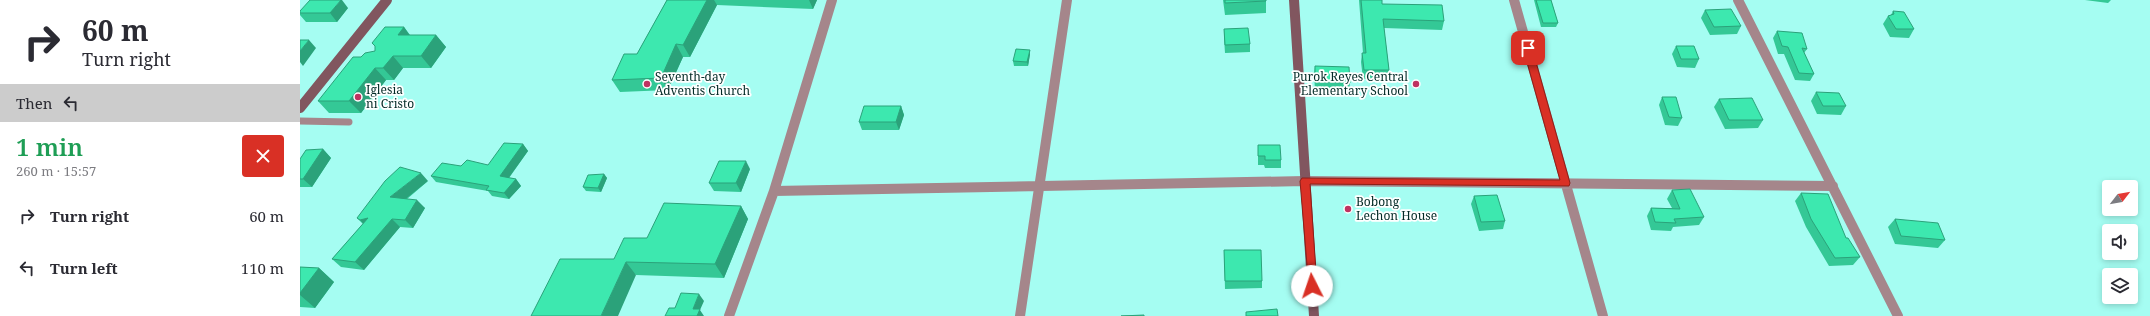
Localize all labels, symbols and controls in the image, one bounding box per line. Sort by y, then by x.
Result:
text: 60 m [82,11,149,49]
icon: right [16,16,68,68]
pin [1511,31,1545,65]
icon: arrive [1517,37,1539,59]
text: Turn right [82,47,171,71]
place label: Seventh-day Adventis Church [655,68,750,99]
place label: Purok Reyes Central Elementary School [1293,68,1408,99]
marker: Seventh-day Adventis Church [642,79,652,89]
marker: Purok Reyes Central Elementary School [1411,79,1421,89]
place label: Iglesia ni Cristo [366,81,414,112]
icon: left [60,92,82,114]
marker: Iglesia ni Cristo [353,92,363,102]
text: Then [16,93,52,113]
text: 1 min [16,130,83,163]
button: close [242,135,284,177]
text: 260 m · 15:57 [16,162,96,180]
north arrow [2102,180,2138,216]
map controls [2102,180,2138,304]
place label: Bobong Lechon House [1356,193,1437,224]
marker: Bobong Lechon House [1343,204,1353,214]
icon: right [16,205,38,227]
text: Turn right [50,206,129,226]
text: 60 m [249,206,284,226]
button: sound [2102,224,2138,260]
icon: left [16,257,38,279]
text: Turn left [50,258,118,278]
text: 110 m [241,258,284,278]
position arrow [1291,265,1333,307]
button: layers [2102,268,2138,304]

